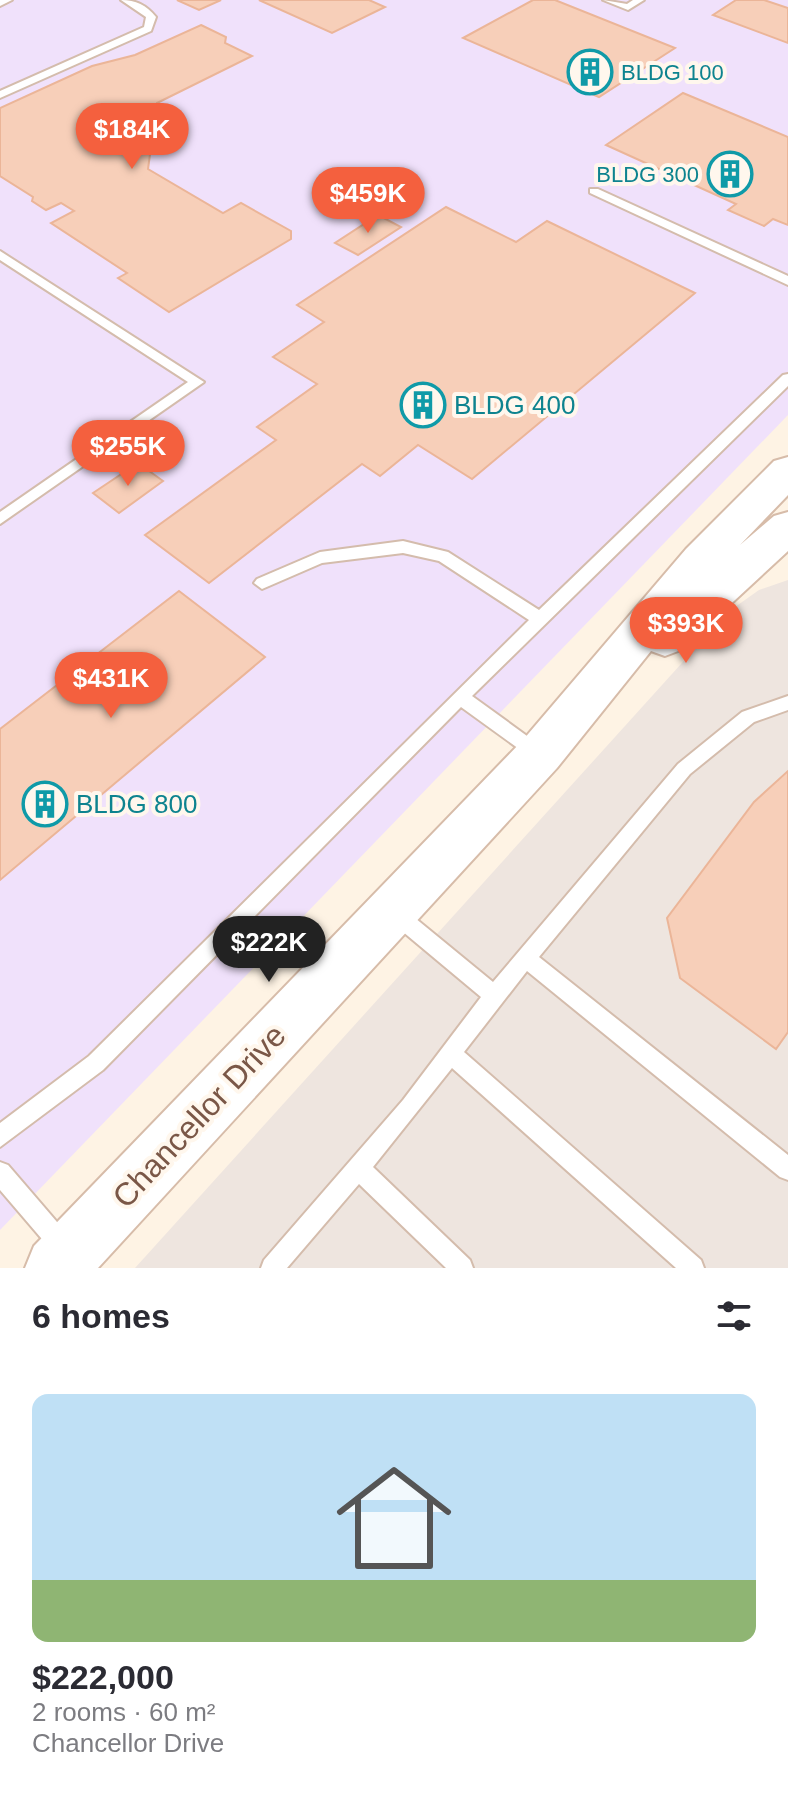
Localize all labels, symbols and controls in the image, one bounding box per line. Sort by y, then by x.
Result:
building icon: BLDG 100 [566,48,614,96]
place label: BLDG 100 [621,60,724,85]
pin: $184K [76,103,188,171]
text: $184K [94,114,170,144]
building icon: BLDG 300 [706,150,754,198]
place label: BLDG 300 [596,162,699,187]
pin: $459K [312,167,424,235]
text: $459K [330,178,406,208]
building icon: BLDG 400 [399,381,447,429]
place label: BLDG 400 [454,390,575,420]
pin: $255K [72,420,184,488]
text: $255K [90,431,166,461]
pin: $393K [630,597,742,665]
text: $393K [648,608,724,638]
pin: $431K [55,652,167,720]
text: $431K [73,663,149,693]
building icon: BLDG 800 [21,780,69,828]
place label: BLDG 800 [76,789,197,819]
pin: $222K [213,916,325,984]
text: $222K [231,927,307,957]
street label: Chancellor Drive [105,1017,293,1215]
icon: filters [712,1294,756,1338]
text: 6 homes [32,1297,170,1335]
icon: home [322,1446,466,1590]
text: $222,000 [32,1658,174,1696]
text: 2 rooms · 60 m² [32,1697,216,1727]
text: Chancellor Drive [32,1728,224,1758]

